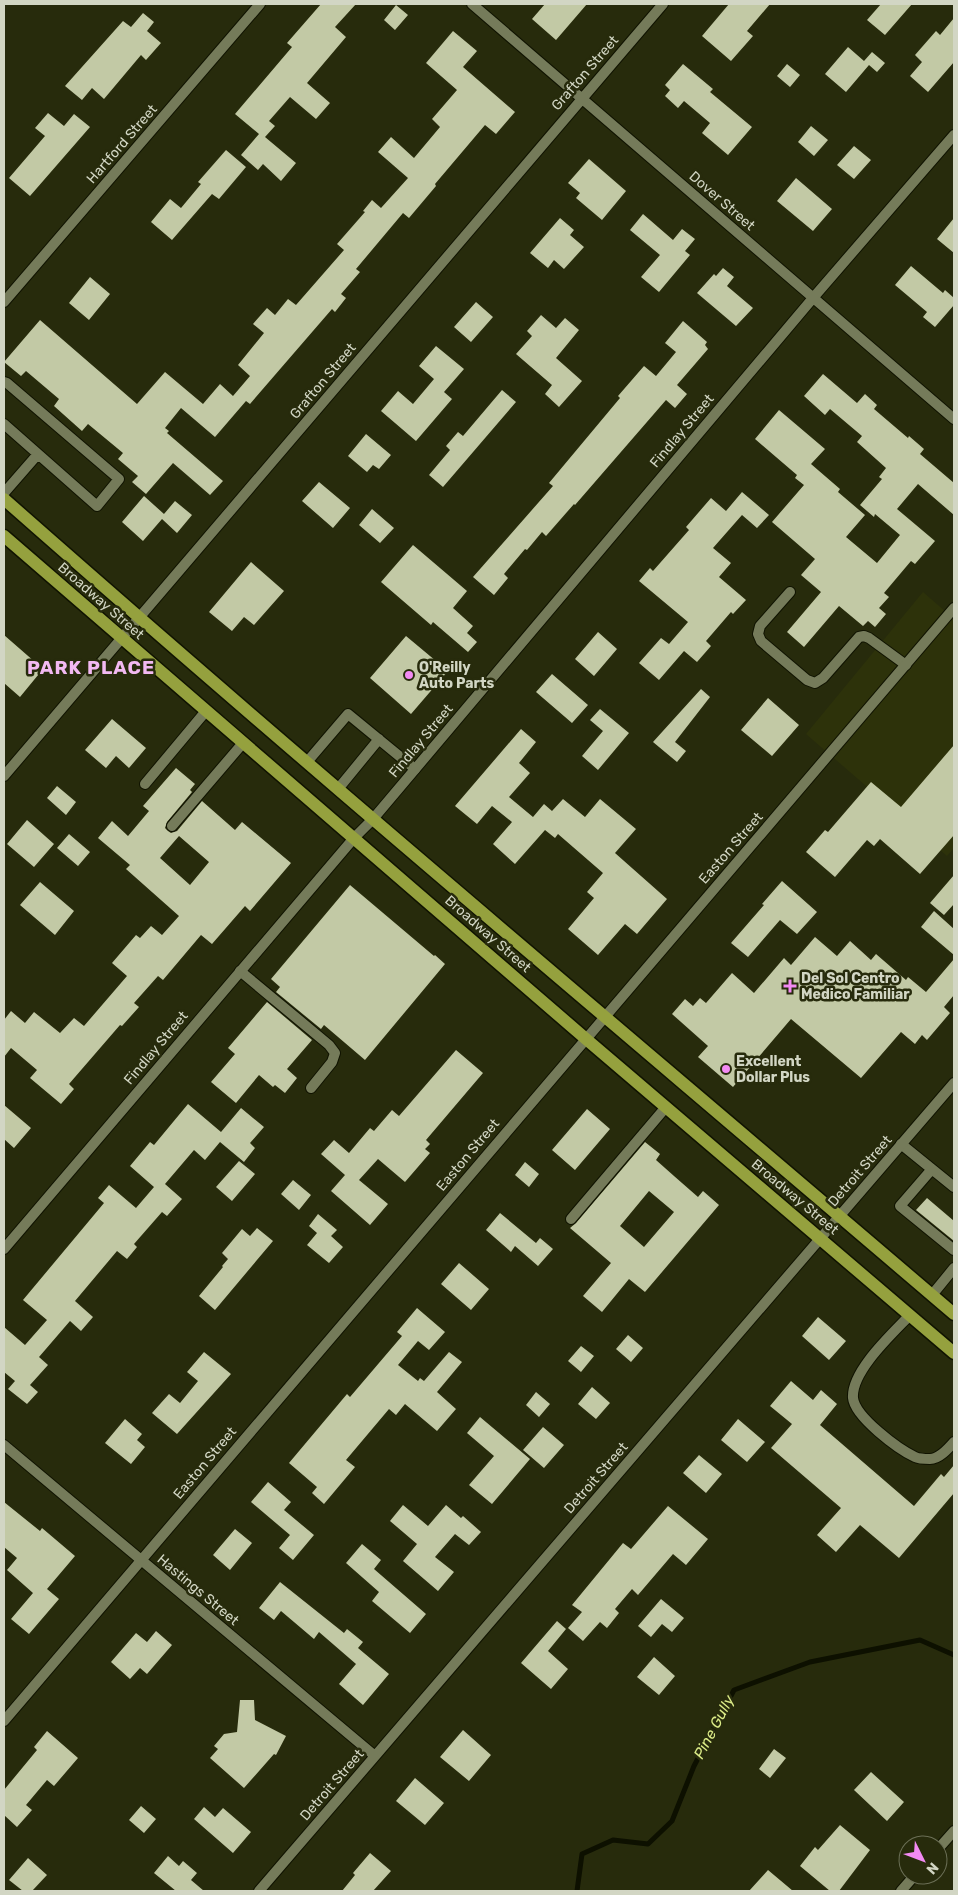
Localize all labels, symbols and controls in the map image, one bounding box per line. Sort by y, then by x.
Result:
street label: Grafton Street [548,32,622,114]
street label: Hartford Street [83,101,161,187]
street label: Dover Street [686,168,759,235]
street label: Grafton Street [286,339,360,422]
street label: Findlay Street [646,390,718,471]
street label: Broadway Street [54,559,148,643]
district label: PARK PLACE [27,656,155,679]
place label: O'Reilly Auto Parts [419,659,494,692]
marker: O'Reilly Auto Parts [403,669,415,681]
street label: Findlay Street [385,700,457,781]
street label: Easton Street [695,808,767,887]
street label: Broadway Street [441,892,535,976]
place label: Del Sol Centro Medico Familiar [801,970,910,1003]
marker: Del Sol Centro Medico Familiar [783,979,797,993]
street label: Findlay Street [120,1007,192,1088]
place label: Excellent Dollar Plus [736,1053,810,1086]
marker: Excellent Dollar Plus [720,1063,732,1075]
street label: Easton Street [433,1115,504,1195]
street label: Detroit Street [824,1131,896,1210]
street label: Broadway Street [748,1156,842,1239]
street label: Easton Street [170,1423,241,1503]
street label: Detroit Street [560,1438,632,1517]
street label: Hastings Street [154,1551,243,1630]
water label: Pine Gully [690,1692,739,1762]
street label: Detroit Street [296,1745,368,1824]
north arrow [898,1835,948,1885]
text: N [923,1859,942,1878]

